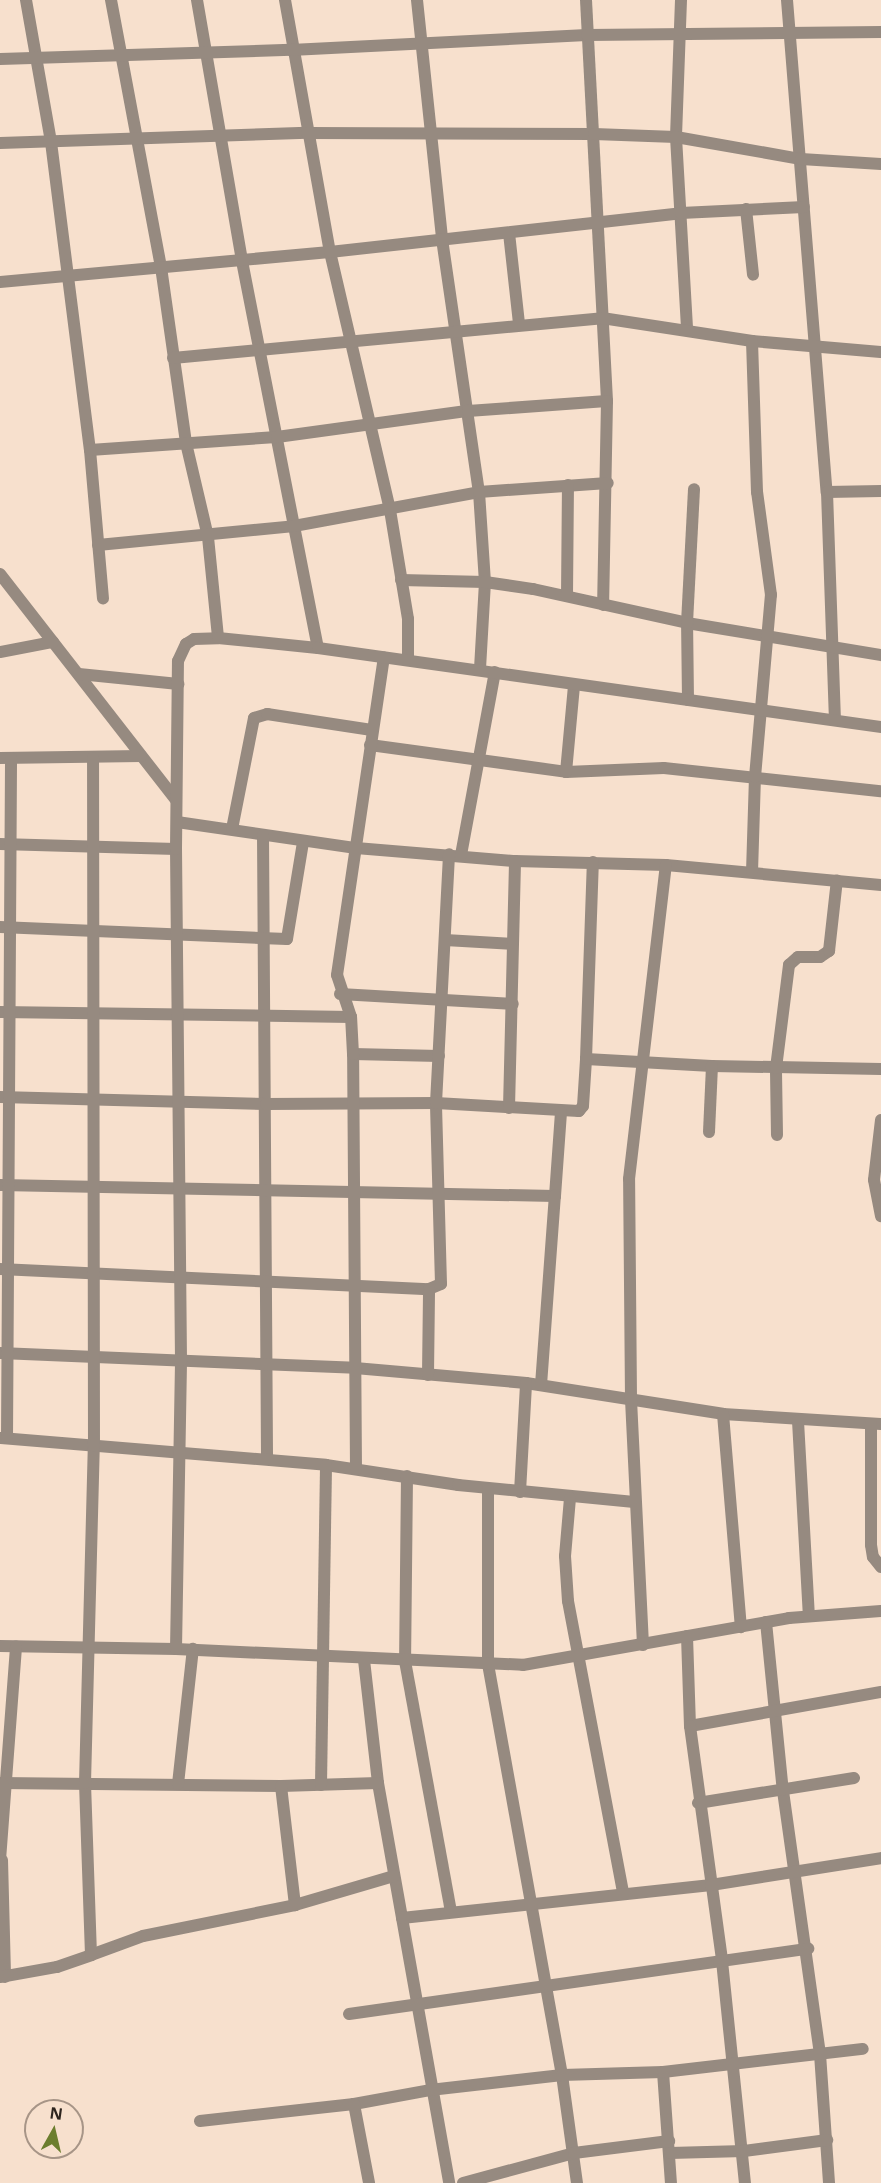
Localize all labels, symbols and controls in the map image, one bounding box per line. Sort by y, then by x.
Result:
north arrow [24,2099,84,2159]
text: N [48,2101,64,2125]

